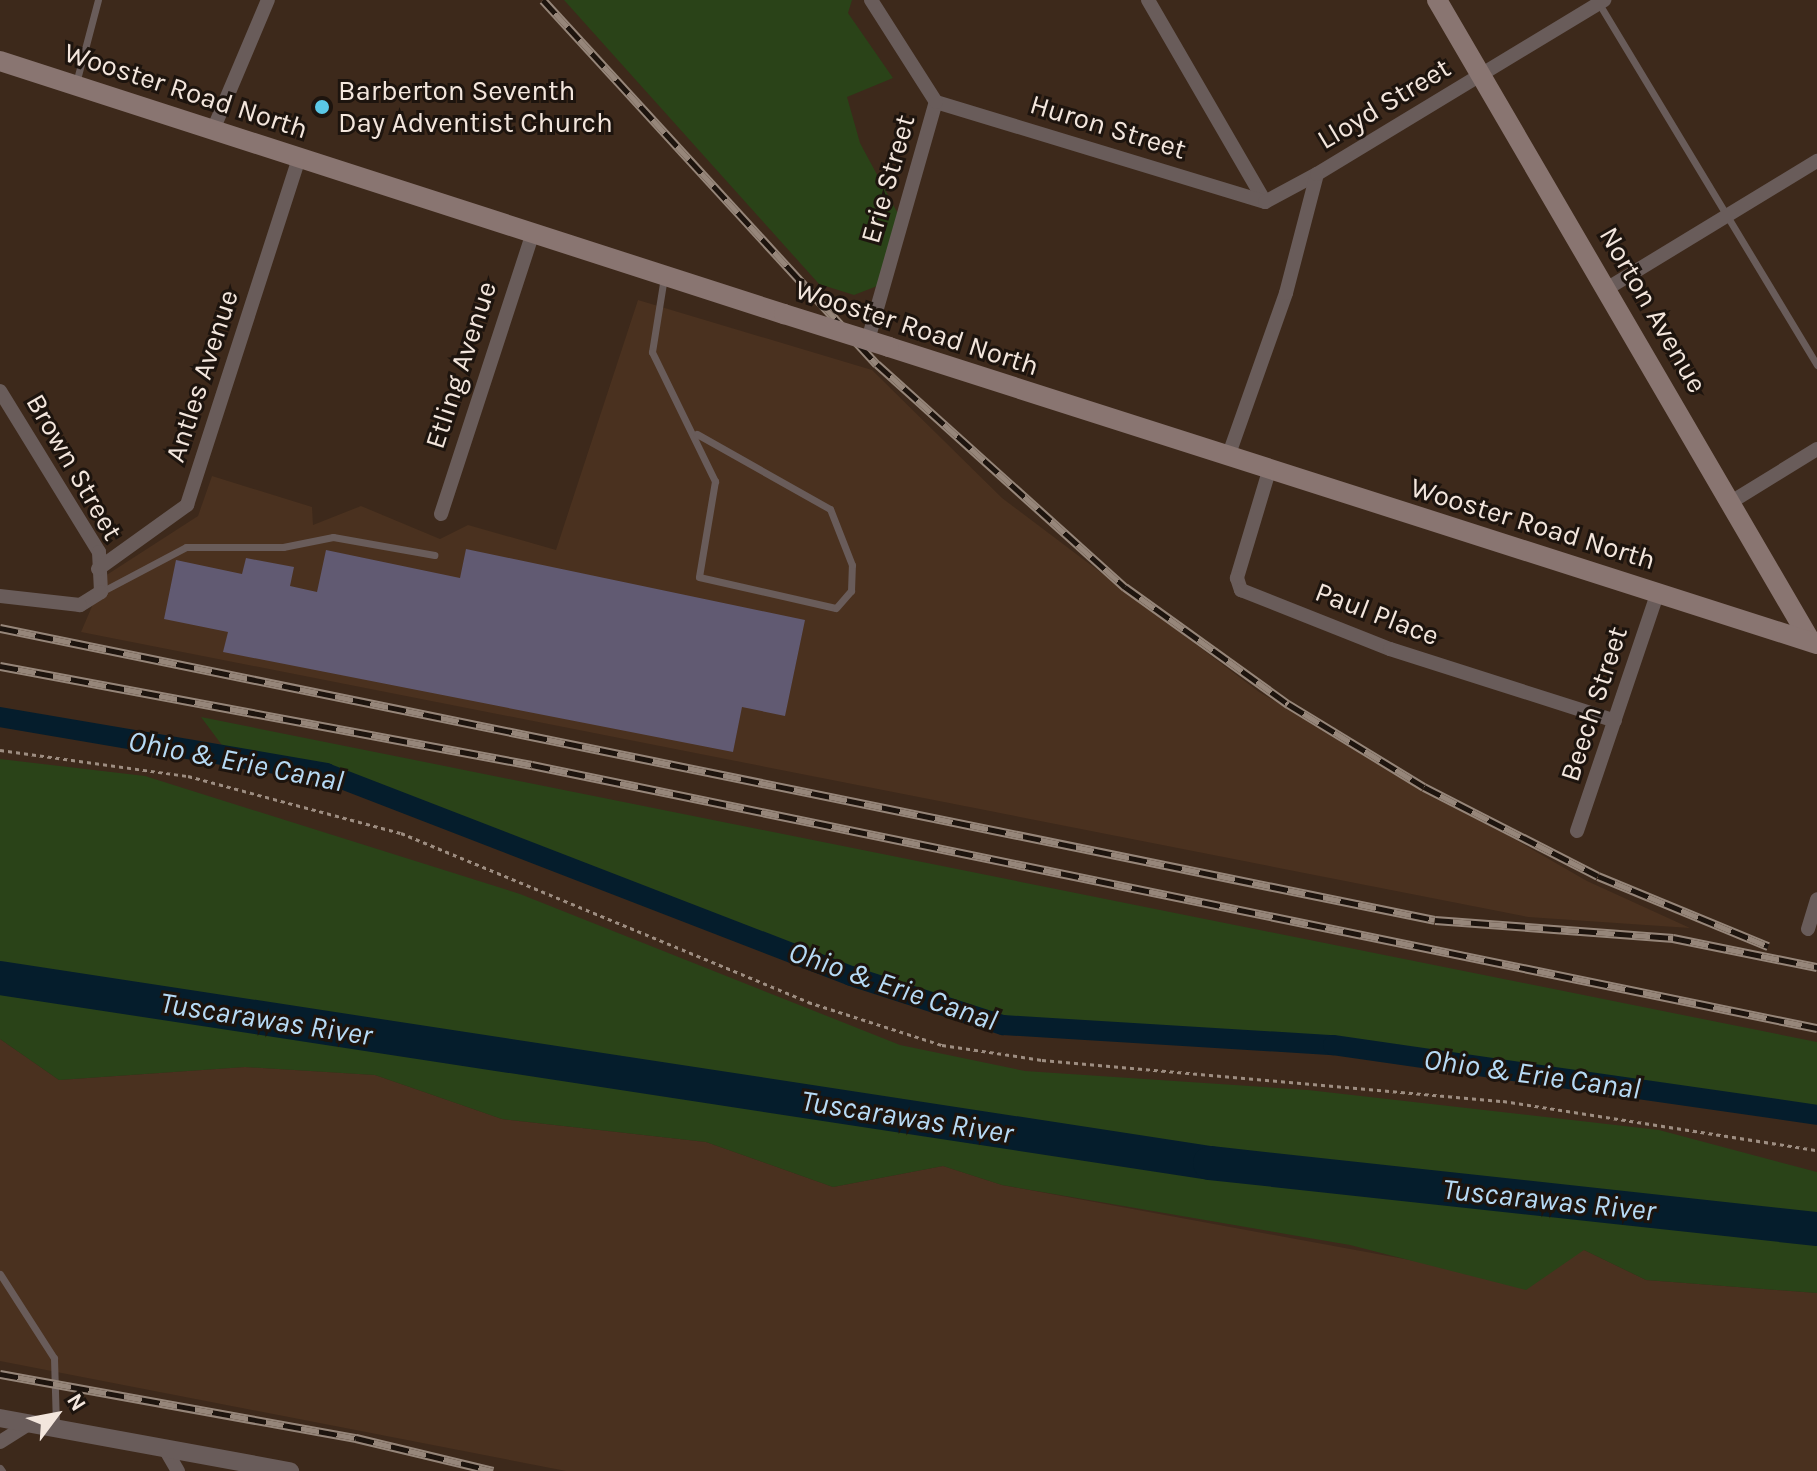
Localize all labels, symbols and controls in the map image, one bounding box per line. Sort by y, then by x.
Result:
street label: Wooster Road North [60,36,312,146]
street label: Lloyd Street [1311,51,1457,157]
place label: Barberton Seventh Day Adventist Church [338,74,613,140]
street label: Huron Street [1026,87,1190,167]
marker: Barberton Seventh Day Adventist Church [313,98,331,116]
street label: Erie Street [854,111,922,247]
street label: Norton Avenue [1592,221,1714,399]
street label: Wooster Road North [791,273,1043,383]
street label: Etling Avenue [418,277,504,453]
street label: Antles Avenue [158,286,246,466]
street label: Brown Street [19,388,129,546]
street label: Wooster Road North [1407,471,1659,577]
street label: Paul Place [1310,575,1444,653]
street label: Beech Street [1553,622,1635,786]
water label: Ohio & Erie Canal [125,722,347,800]
water label: Ohio & Erie Canal [784,933,1002,1039]
water label: Tuscarawas River [157,984,375,1054]
water label: Ohio & Erie Canal [1421,1041,1643,1107]
water label: Tuscarawas River [798,1082,1016,1152]
water label: Tuscarawas River [1441,1171,1657,1229]
north arrow [16,1375,96,1455]
text: N [61,1389,92,1416]

